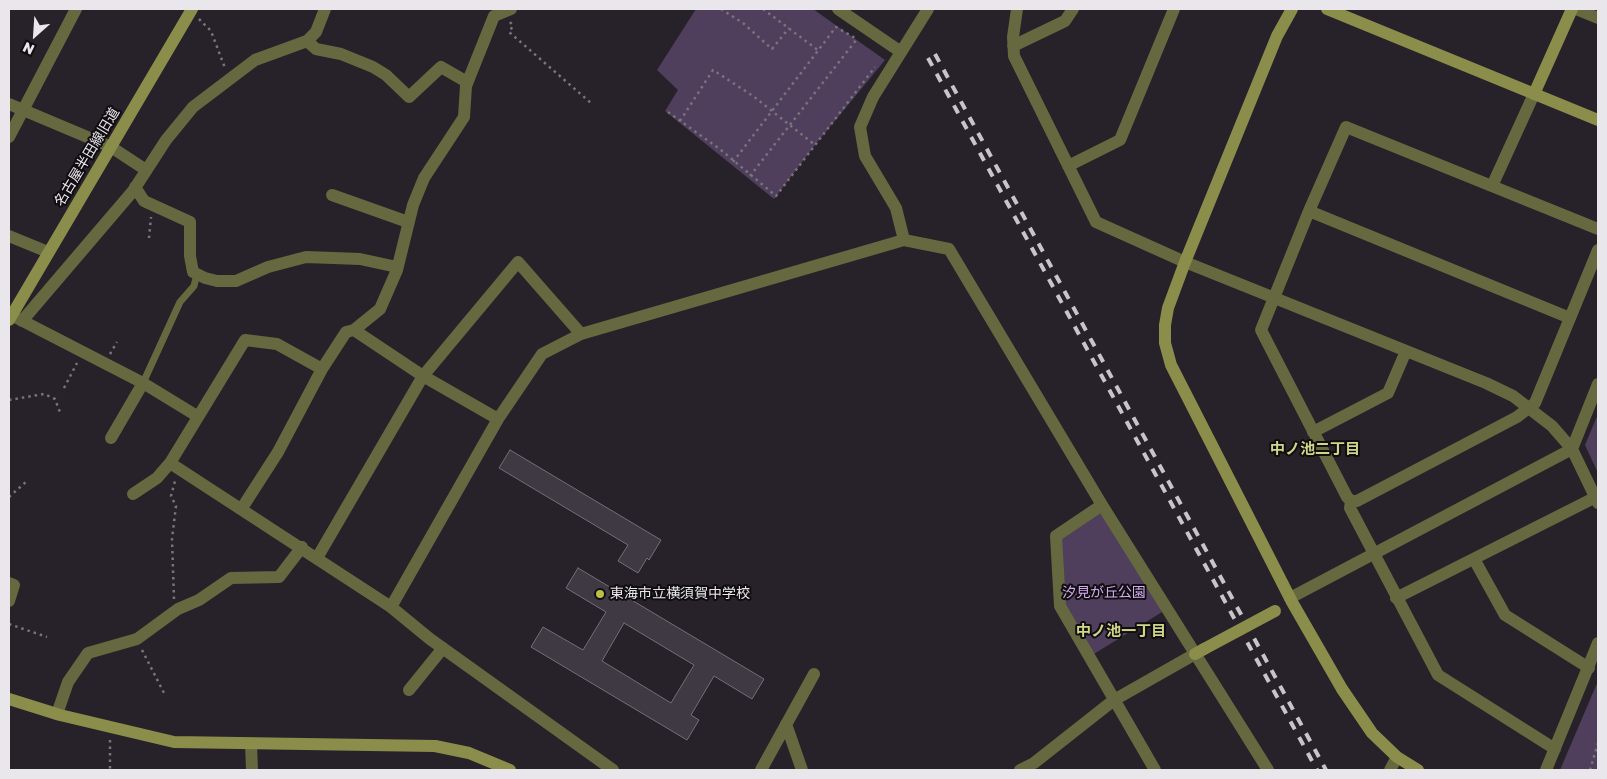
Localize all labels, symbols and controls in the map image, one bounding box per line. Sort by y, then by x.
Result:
north arrow [10,10,60,60]
text: N [20,39,37,59]
street label: 名古屋半田線旧道 [51,105,123,209]
district label: 中ノ池二丁目 [1270,440,1360,458]
park label: 汐見が丘公園 [1062,585,1146,601]
place label: 東海市立横須賀中学校 [610,586,750,602]
marker: 東海市立横須賀中学校 [594,588,606,600]
district label: 中ノ池一丁目 [1076,622,1166,640]

